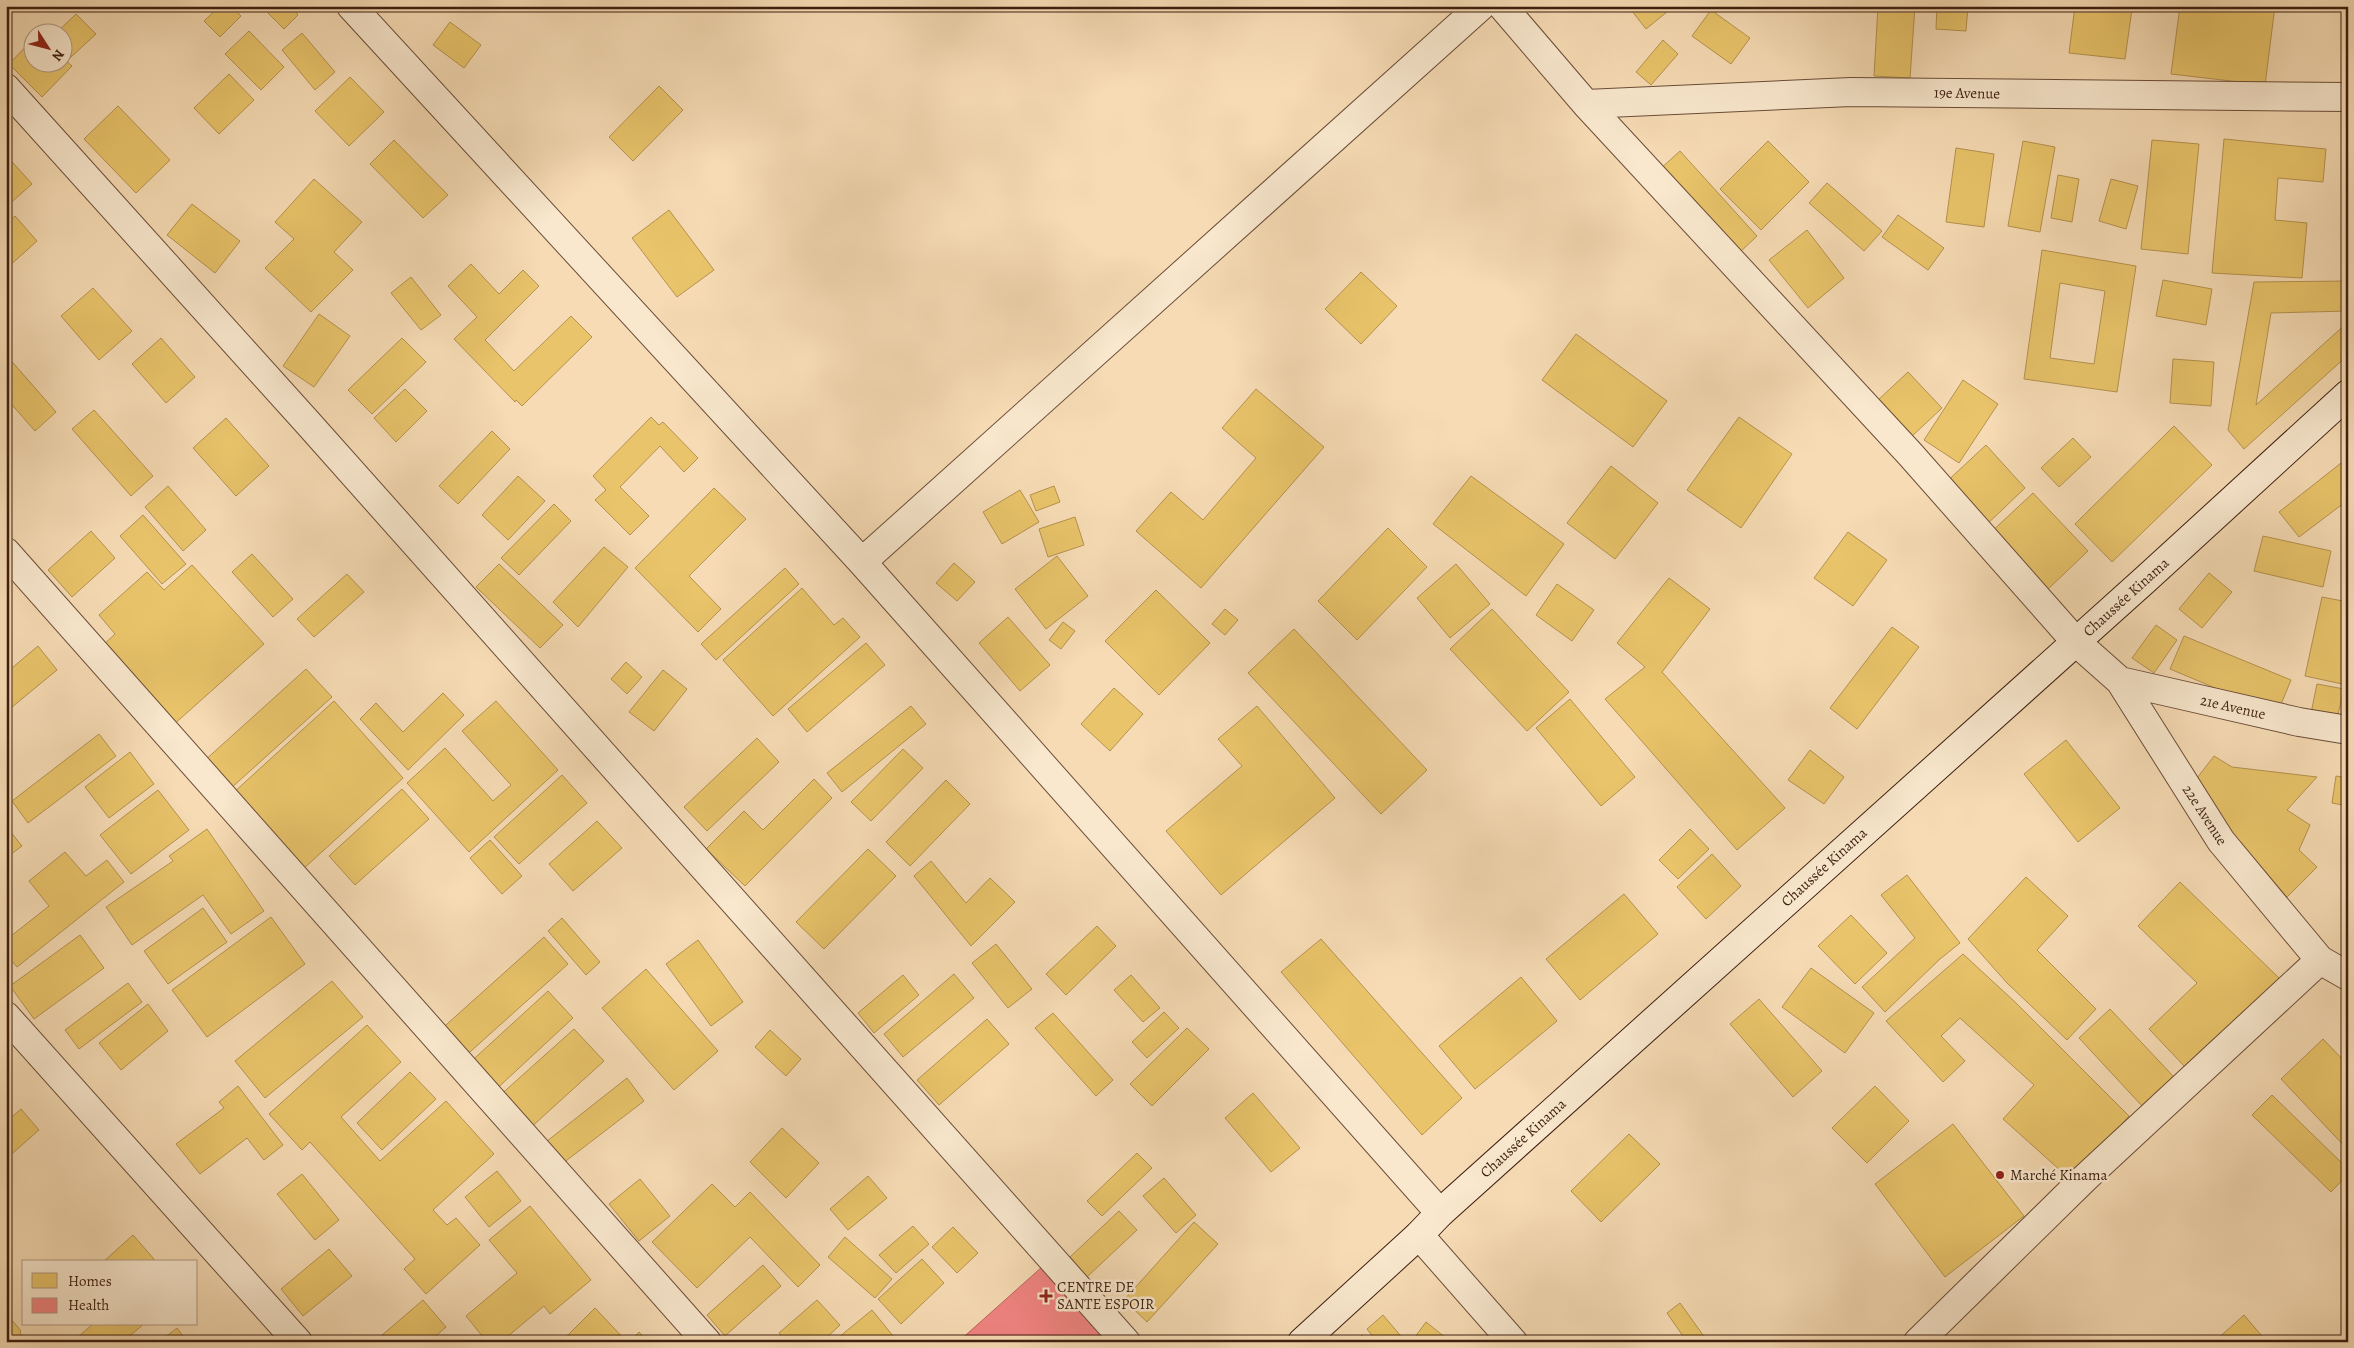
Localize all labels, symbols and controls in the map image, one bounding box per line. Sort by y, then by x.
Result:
north arrow [22,22,72,72]
text: N [47,46,69,65]
street label: 19e Avenue [1934,82,2001,104]
street label: Chaussée Kinama [2079,553,2173,641]
street label: 21e Avenue [2198,690,2268,724]
street label: 22e Avenue [2178,781,2232,849]
street label: Chaussée Kinama [1777,823,1871,911]
street label: Chaussée Kinama [1476,1094,1570,1182]
place label: Marché Kinama [2010,1165,2108,1185]
marker: Marché Kinama [1994,1169,2006,1181]
legend [22,1260,198,1326]
text: Homes [68,1271,112,1291]
place label: CENTRE DE SANTE ESPOIR [1057,1277,1155,1314]
marker: CENTRE DE SANTE ESPOIR [1039,1289,1053,1303]
text: Health [68,1295,109,1315]

